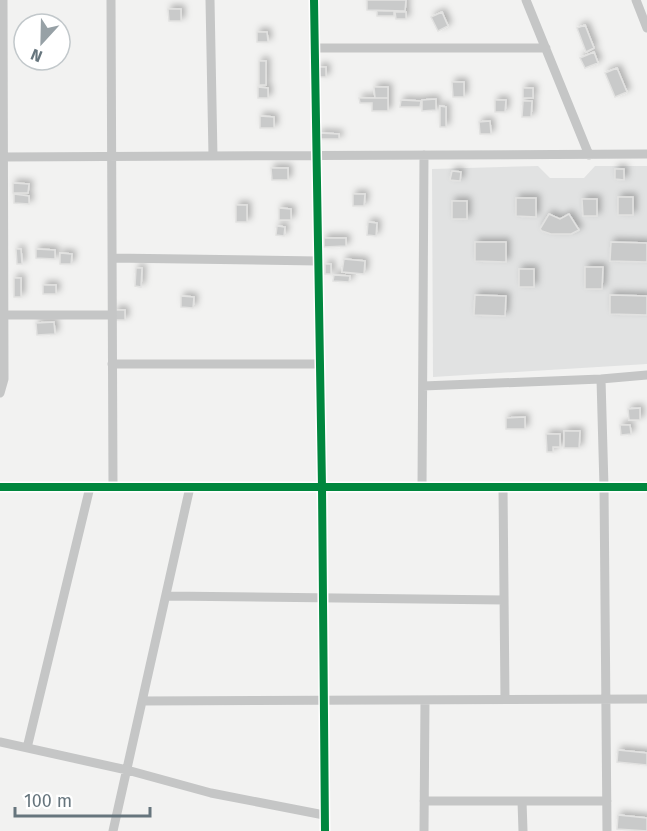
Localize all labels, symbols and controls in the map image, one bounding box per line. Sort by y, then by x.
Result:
north arrow [12,12,72,72]
text: N [28,45,45,66]
scale bar [15,780,150,818]
text: 100 m [24,790,72,812]

